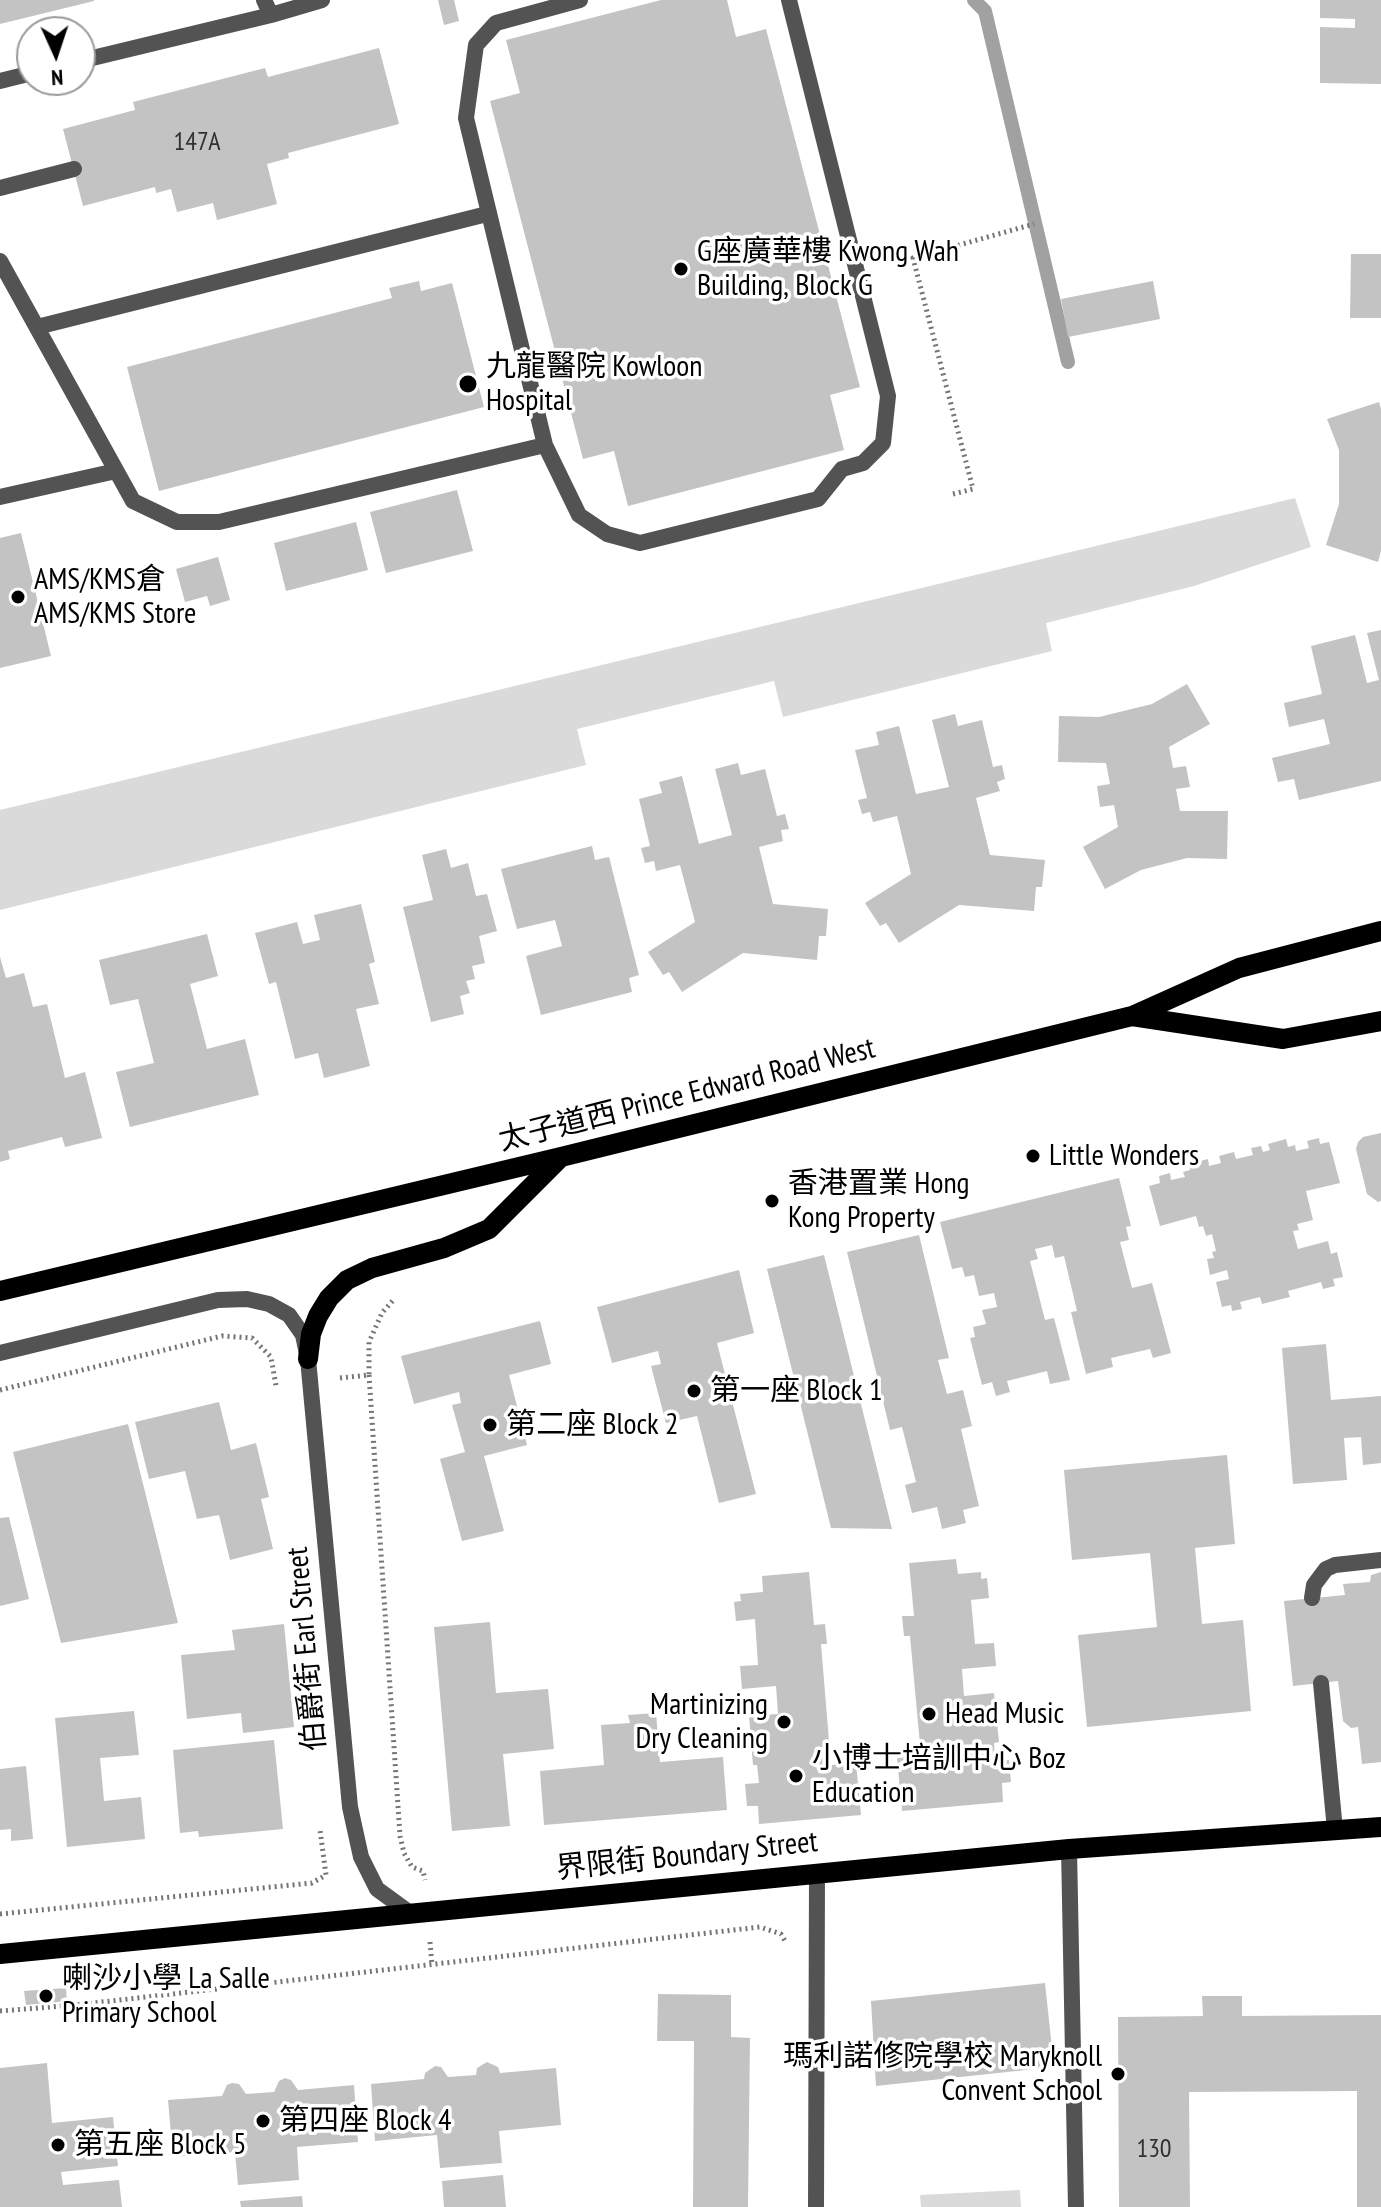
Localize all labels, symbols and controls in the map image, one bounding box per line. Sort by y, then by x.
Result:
north arrow [16,16,96,96]
text: N [50,64,64,92]
house number: 147A [174,127,220,159]
place label: G座廣華樓 Kwong Wah Building, Block G [697,234,959,304]
marker: G座廣華樓 Kwong Wah Building, Block G [672,260,690,278]
place label: 九龍醫院 Kowloon Hospital [486,349,702,420]
marker: 九龍醫院 Kowloon Hospital [457,373,479,395]
place label: AMS/KMS倉 AMS/KMS Store [34,562,197,632]
marker: AMS/KMS倉 AMS/KMS Store [9,588,27,606]
street label: 太子道西 Prince Edward Road West [495,1031,879,1159]
place label: Little Wonders [1049,1138,1199,1174]
marker: Little Wonders [1024,1147,1042,1165]
place label: 香港置業 Hong Kong Property [788,1166,970,1236]
marker: 香港置業 Hong Kong Property [763,1192,781,1210]
place label: 第一座 Block 1 [710,1373,883,1409]
marker: 第一座 Block 1 [685,1382,703,1400]
place label: 第二座 Block 2 [506,1407,679,1443]
marker: 第二座 Block 2 [481,1416,499,1434]
street label: 伯爵街 Earl Street [280,1545,334,1753]
place label: Martinizing Dry Cleaning [635,1687,768,1758]
place label: Head Music [945,1696,1064,1732]
marker: Head Music [920,1705,938,1723]
marker: Martinizing Dry Cleaning [775,1713,793,1731]
place label: 小博士培訓中心 Boz Education [812,1741,1066,1812]
marker: 小博士培訓中心 Boz Education [787,1767,805,1785]
street label: 界限街 Boundary Street [555,1824,819,1888]
place label: 喇沙小學 La Salle Primary School [62,1961,270,2032]
marker: 喇沙小學 La Salle Primary School [37,1987,55,2005]
place label: 瑪利諾修院學校 Maryknoll Convent School [783,2039,1102,2110]
marker: 瑪利諾修院學校 Maryknoll Convent School [1109,2065,1127,2083]
place label: 第四座 Block 4 [279,2103,452,2139]
marker: 第四座 Block 4 [254,2112,272,2130]
place label: 第五座 Block 5 [74,2127,247,2163]
house number: 130 [1136,2134,1172,2166]
marker: 第五座 Block 5 [49,2136,67,2154]

